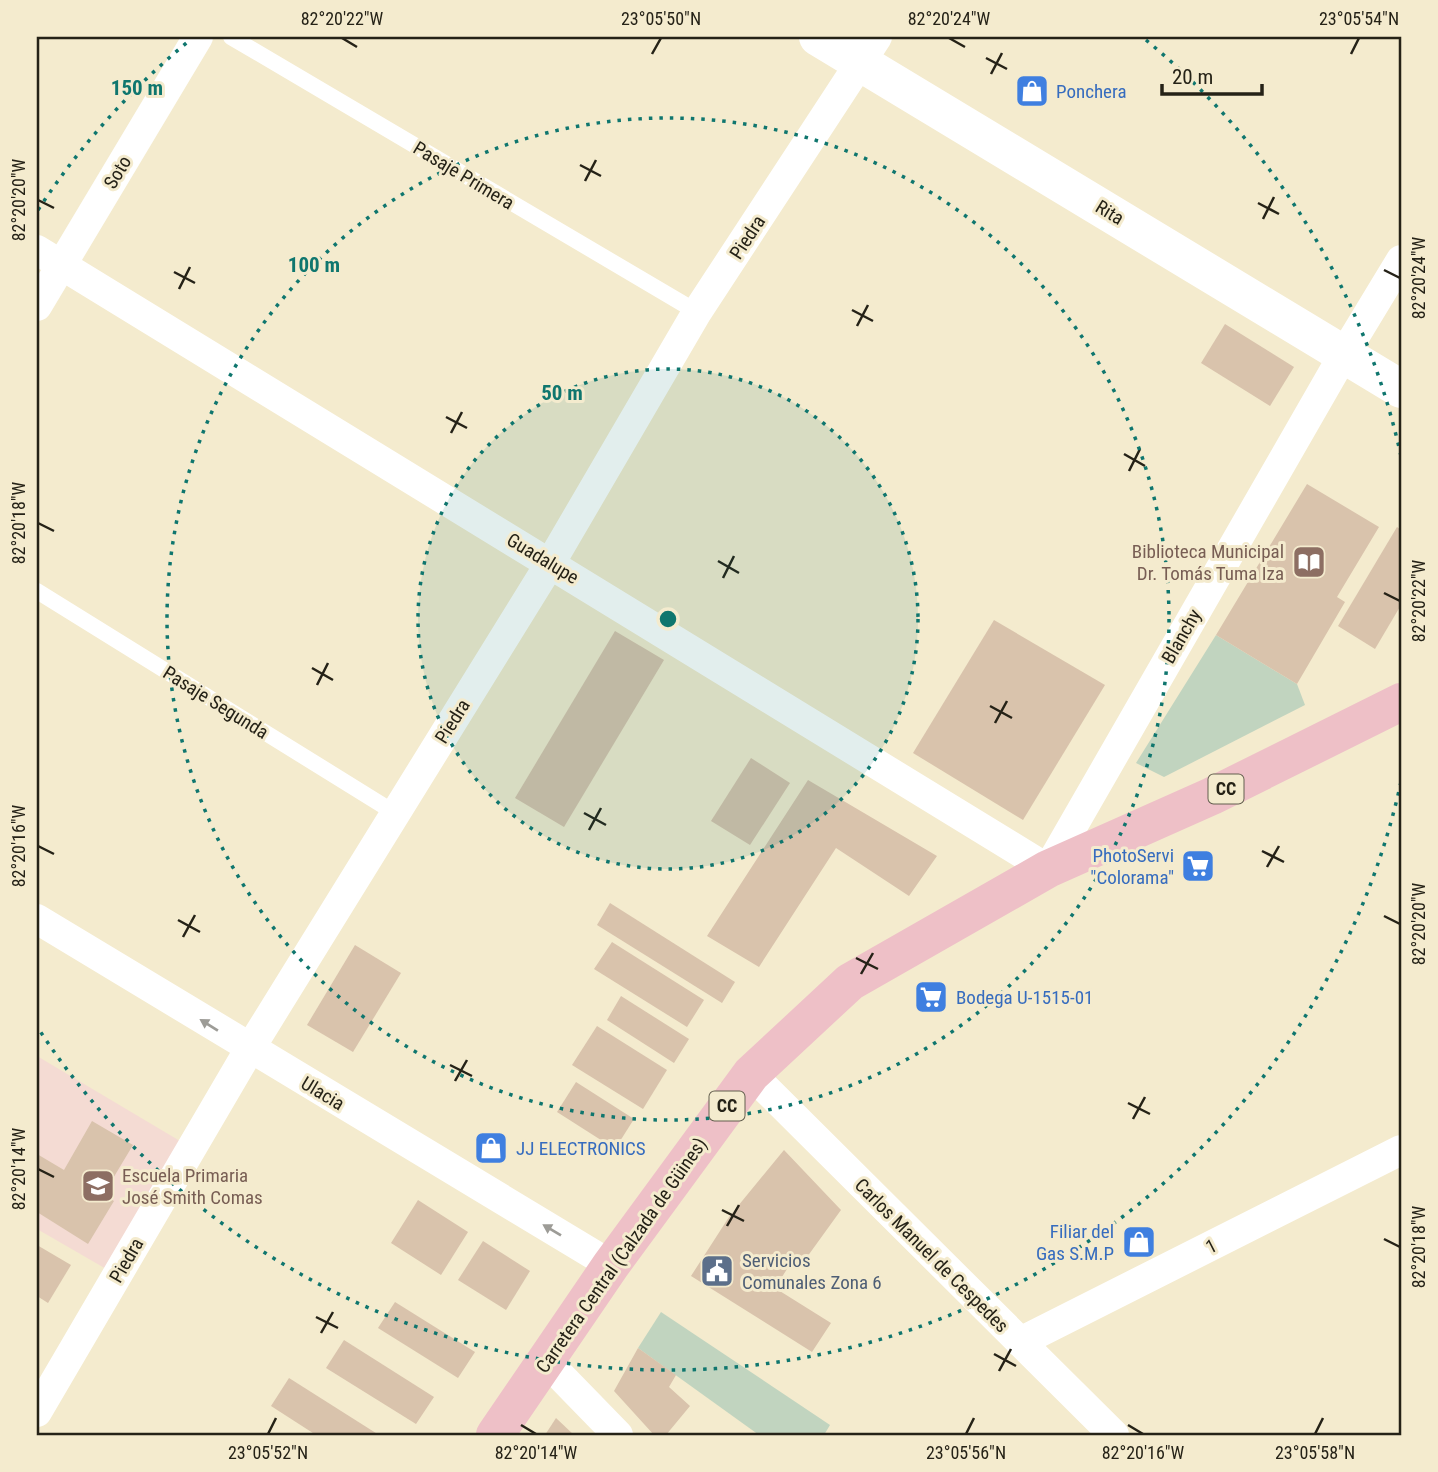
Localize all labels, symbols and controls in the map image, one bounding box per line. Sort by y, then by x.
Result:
text: 82°20'22"W [301,8,384,29]
text: 23°05'50"N [621,8,701,29]
text: 82°20'24"W [908,8,991,29]
text: 23°05'54"N [1319,8,1399,29]
scale bar [1162,52,1261,96]
text: 20 m [1172,65,1213,89]
shop icon: Ponchera [1013,72,1051,110]
text: 150 m [111,76,163,100]
place label: Ponchera [1056,80,1127,103]
street label: Pasaje Primera [409,136,518,214]
street label: Soto [99,152,136,193]
text: 82°20'20"W [8,158,29,241]
street label: Rita [1091,195,1128,230]
street label: Piedra [725,211,770,264]
text: 82°20'24"W [1408,236,1429,319]
text: 100 m [288,253,340,277]
text: 50 m [541,381,583,405]
text: 82°20'18"W [8,481,29,564]
street label: Guadalupe [503,528,583,589]
place label: Biblioteca Municipal Dr. Tomás Tuma Iza [1132,540,1284,585]
library icon: Biblioteca Municipal Dr. Tomás Tuma Iza [1290,543,1328,581]
text: 82°20'22"W [1408,559,1429,642]
street label: Blanchy [1157,605,1206,668]
centre of rings [656,607,680,631]
street label: Pasaje Segunda [159,661,273,744]
street label: Piedra [430,695,475,748]
road number: CC [1208,774,1244,804]
text: 82°20'16"W [8,804,29,887]
place label: PhotoServi "Colorama" [1090,844,1174,889]
supermarket icon: PhotoServi "Colorama" [1179,847,1217,885]
text: 82°20'20"W [1408,882,1429,965]
supermarket icon: Bodega U-1515-01 [912,978,950,1016]
place label: Bodega U-1515-01 [956,986,1093,1009]
one-way arrow [200,1019,219,1032]
street label: Ulacia [297,1072,349,1115]
road number: CC [710,1092,744,1120]
text: 82°20'14"W [8,1127,29,1210]
shop icon: JJ ELECTRONICS [472,1129,510,1167]
street label: Carretera Central (Calzada de Güines) [531,1133,712,1377]
place label: JJ ELECTRONICS [516,1137,646,1160]
place label: Escuela Primaria José Smith Comas [122,1164,263,1209]
school or university icon: Escuela Primaria José Smith Comas [79,1167,117,1205]
street label: Carlos Manuel de Cespedes [850,1174,1013,1337]
text: 82°20'18"W [1408,1205,1429,1288]
place label: Filiar del Gas S.M.P [1036,1220,1114,1265]
one-way arrow [542,1223,561,1236]
shop icon: Filiar del Gas S.M.P [1120,1223,1158,1261]
street label: Piedra [105,1234,148,1287]
street label: 1 [1202,1234,1221,1259]
place label: Servicios Comunales Zona 6 [742,1249,882,1294]
public building icon: Servicios Comunales Zona 6 [698,1252,736,1290]
text: 23°05'52"N [228,1442,308,1463]
text: 82°20'14"W [495,1442,578,1463]
text: 23°05'56"N [926,1442,1006,1463]
text: 82°20'16"W [1102,1442,1185,1463]
text: 23°05'58"N [1275,1442,1355,1463]

